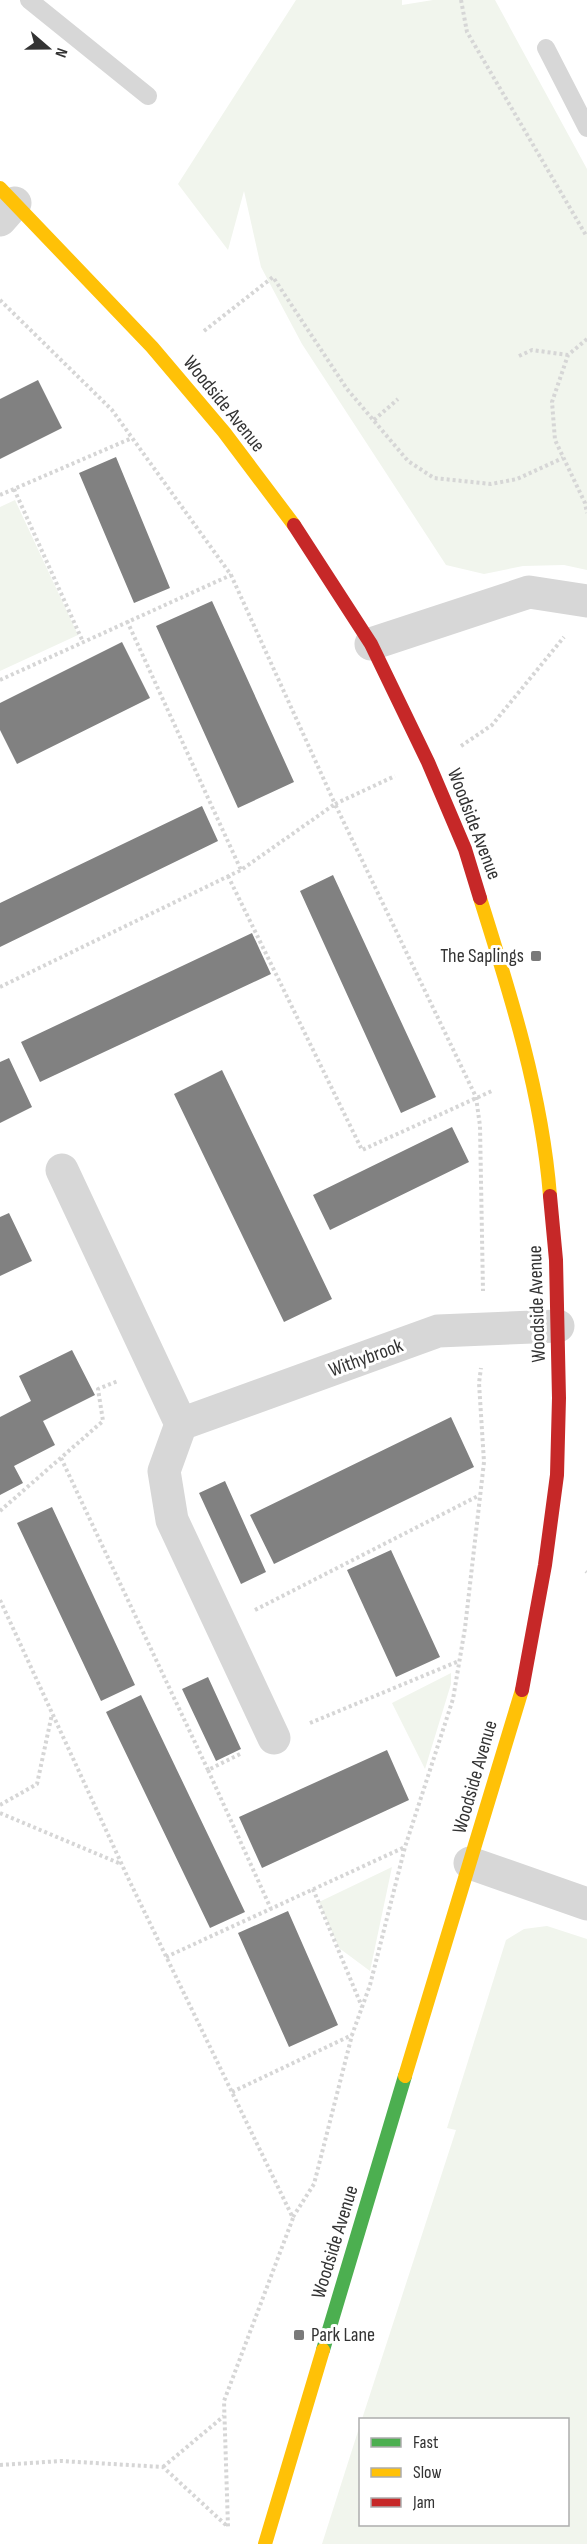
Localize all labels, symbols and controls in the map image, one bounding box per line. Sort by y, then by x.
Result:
north arrow [18,18,78,78]
text: N [50,45,71,60]
street label: Woodside Avenue [178,351,270,457]
street label: Woodside Avenue [442,765,506,883]
place label: The Saplings [440,944,524,968]
marker: The Saplings [529,949,543,963]
street label: Woodside Avenue [523,1245,551,1363]
street label: Withybrook [326,1333,407,1382]
street label: Woodside Avenue [447,1717,503,1837]
street label: Woodside Avenue [306,2183,364,2301]
place label: Park Lane [311,2323,375,2347]
marker: Park Lane [292,2328,306,2342]
legend [359,2418,569,2526]
text: Fast [413,2432,439,2453]
text: Slow [413,2462,442,2483]
text: Jam [412,2492,435,2513]

